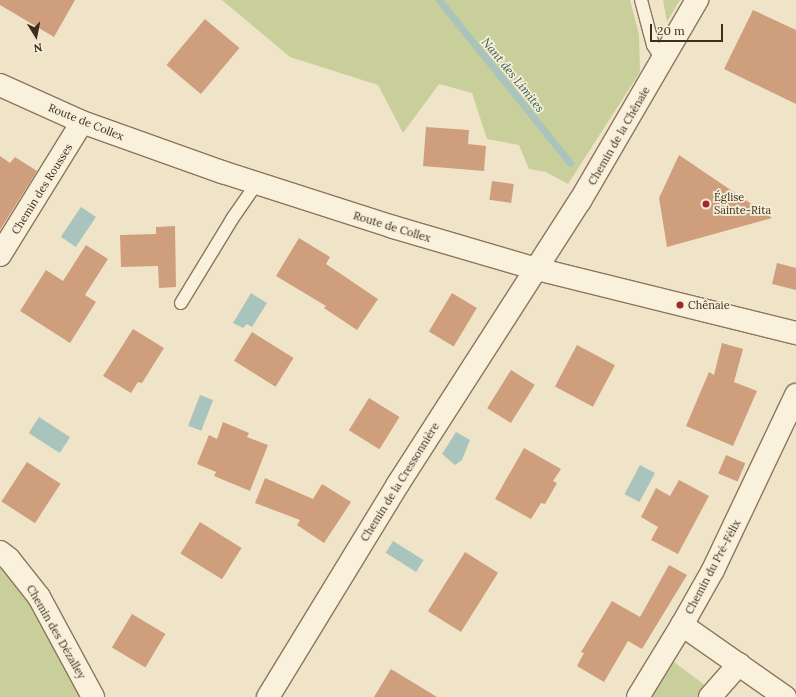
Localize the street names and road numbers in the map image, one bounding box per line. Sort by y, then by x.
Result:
street label: Chemin de la Chênaie [585,84,653,188]
street label: Route de Collex [46,101,126,143]
street label: Chemin des Rousses [9,141,75,237]
street label: Route de Collex [352,209,432,245]
street label: Chemin de la Cressonnière [358,420,442,544]
street label: Chemin du Pré-Félix [683,518,743,616]
street label: Chemin des Dézalley [24,583,88,681]

